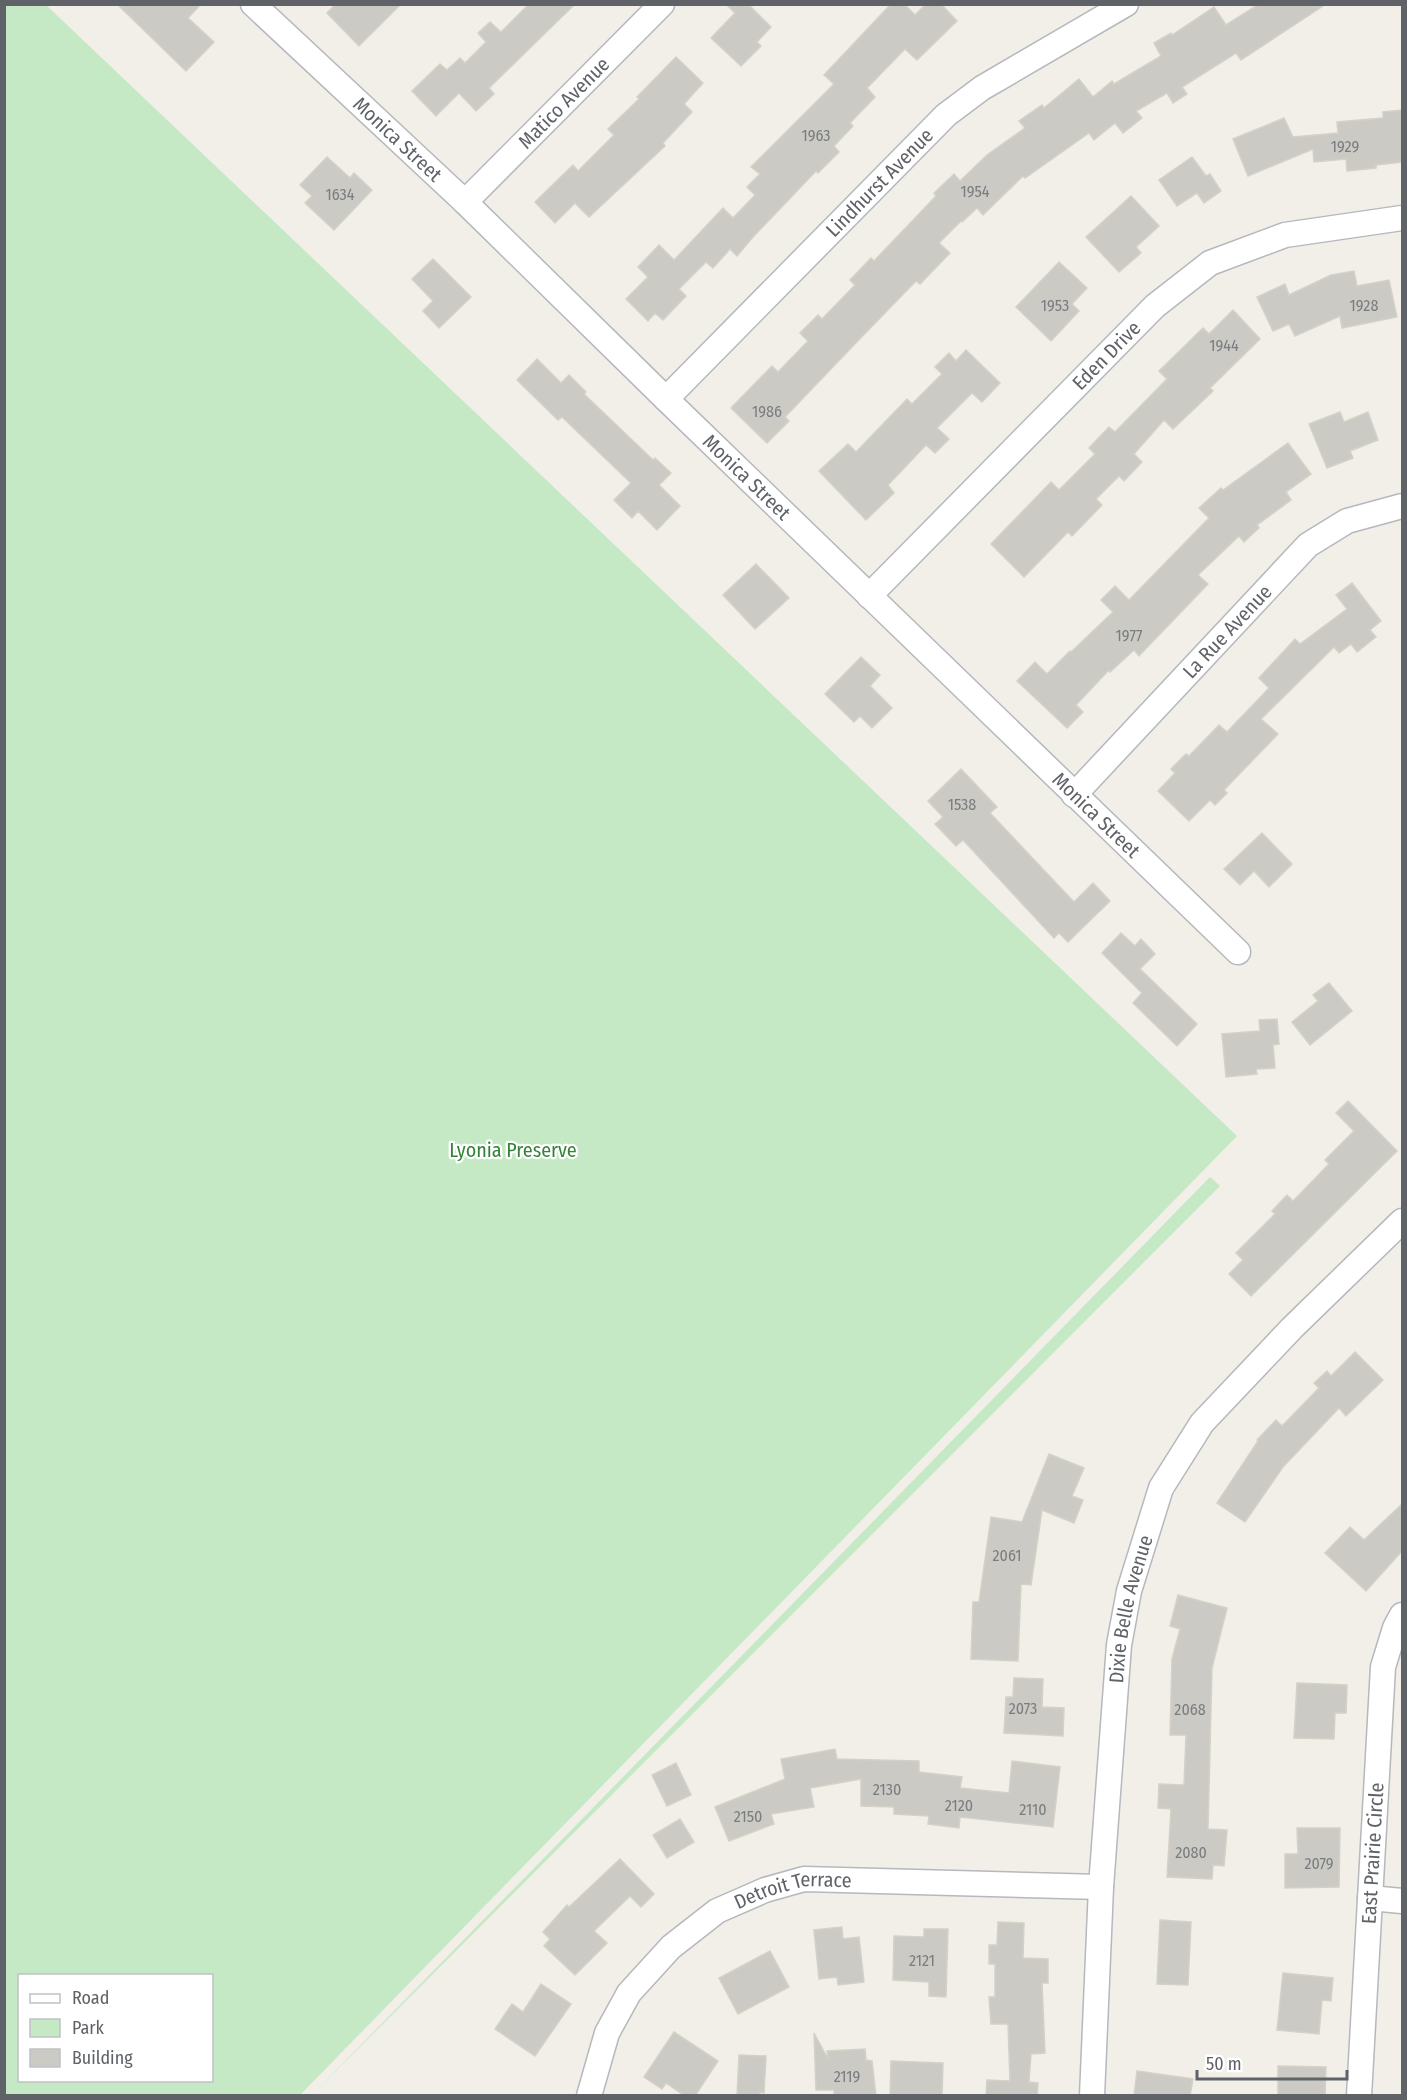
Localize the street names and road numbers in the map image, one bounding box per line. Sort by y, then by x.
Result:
street label: Matico Avenue [513,52,614,153]
street label: Monica Street [348,92,447,187]
street label: Lindhurst Avenue [821,123,938,242]
street label: Eden Drive [1067,316,1146,395]
street label: Monica Street [698,429,796,525]
street label: La Rue Avenue [1178,580,1277,683]
street label: Monica Street [1048,767,1145,863]
street label: Dixie Belle Avenue [1104,1532,1158,1684]
street label: East Prairie Circle [1357,1782,1389,1925]
street label: Detroit Terrace [730,1867,852,1914]

